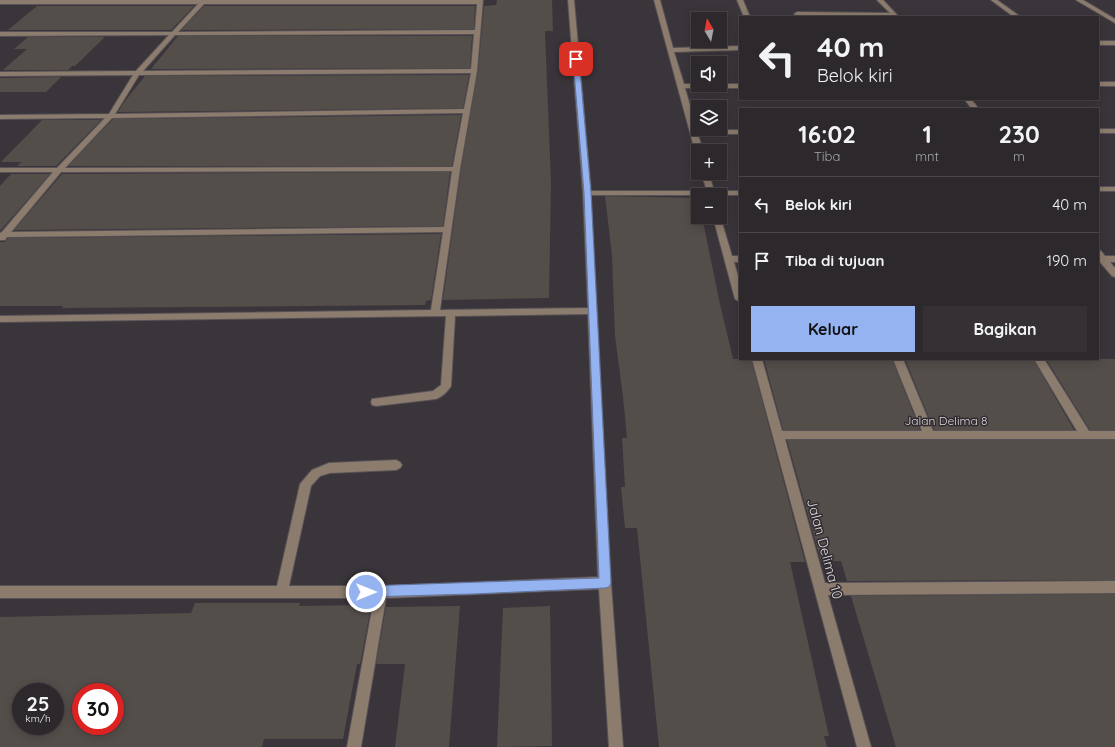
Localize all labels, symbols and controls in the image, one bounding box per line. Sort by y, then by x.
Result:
north arrow [691,12,727,48]
map controls [691,12,727,224]
text: 40 m [817,29,884,64]
icon: left [751,32,803,84]
pin [559,42,593,76]
icon: arrive [565,48,587,70]
button: sound [691,56,727,92]
text: Belok kiri [817,64,893,87]
button: layers [691,100,727,136]
text: 16:02 [798,119,856,149]
text: 1 [922,119,932,149]
text: 230 [998,119,1040,149]
button: + [691,144,727,180]
text: Tiba [814,148,840,164]
text: mnt [915,148,939,164]
text: m [1013,148,1025,164]
button: − [691,188,727,224]
icon: left [751,194,773,216]
text: Belok kiri [785,195,852,214]
text: 40 m [1052,195,1087,214]
icon: arrive [751,250,773,272]
text: Tiba di tujuan [785,251,884,270]
text: 190 m [1046,251,1087,270]
button: Keluar [751,306,915,352]
button: Bagikan [923,306,1087,352]
street label: Jalan Delima 8 [904,413,988,428]
street label: Jalan Delima 10 [803,497,847,601]
position arrow [345,571,387,613]
speed limit sign: 30 [72,683,124,735]
text: 25 [27,691,49,716]
text: km/h [25,712,51,725]

